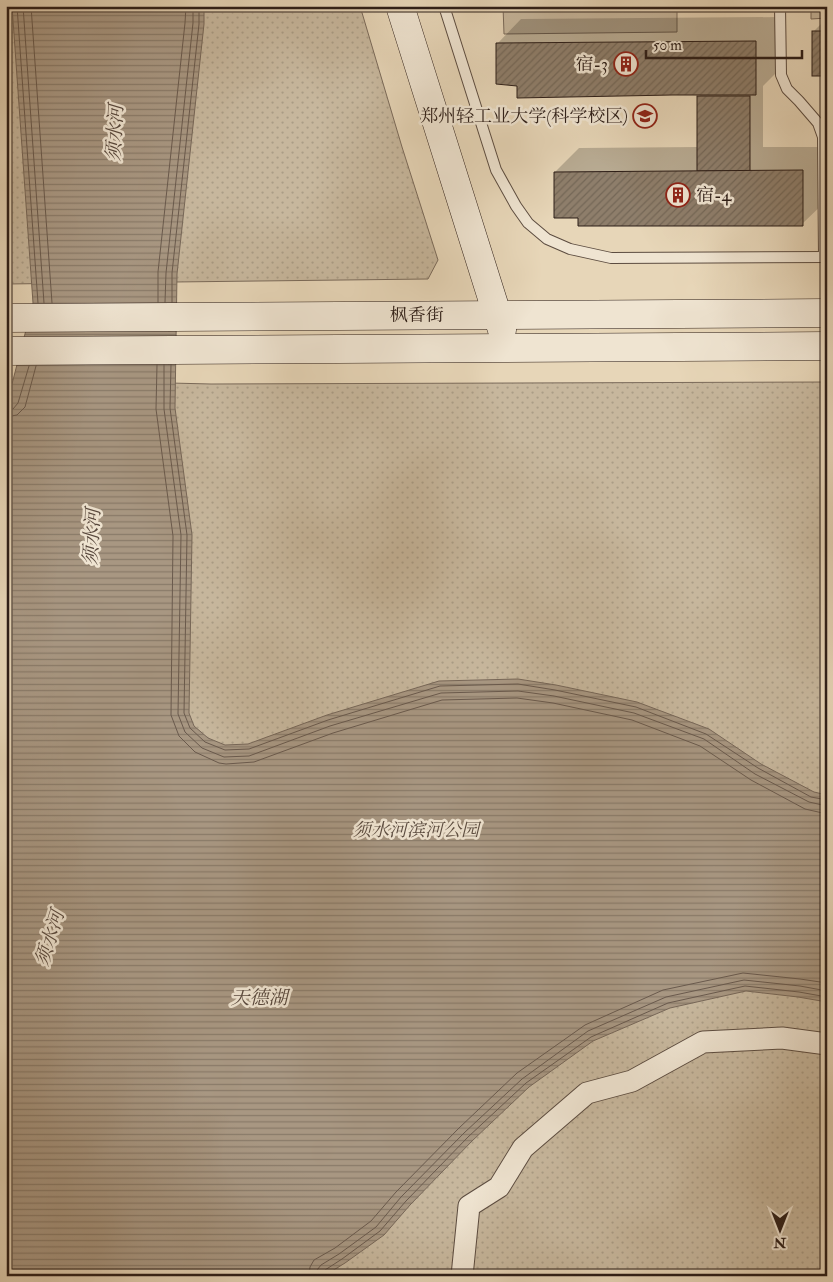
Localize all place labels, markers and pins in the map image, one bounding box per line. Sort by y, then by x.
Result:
building icon: 宿-3 [613,51,639,77]
place label: 宿-3 [575,53,608,76]
school or university icon: 郑州轻工业大学(科学校区) [632,103,658,129]
place label: 郑州轻工业大学(科学校区) [420,105,628,128]
building icon: 宿-4 [665,182,691,208]
place label: 宿-4 [696,184,733,207]

